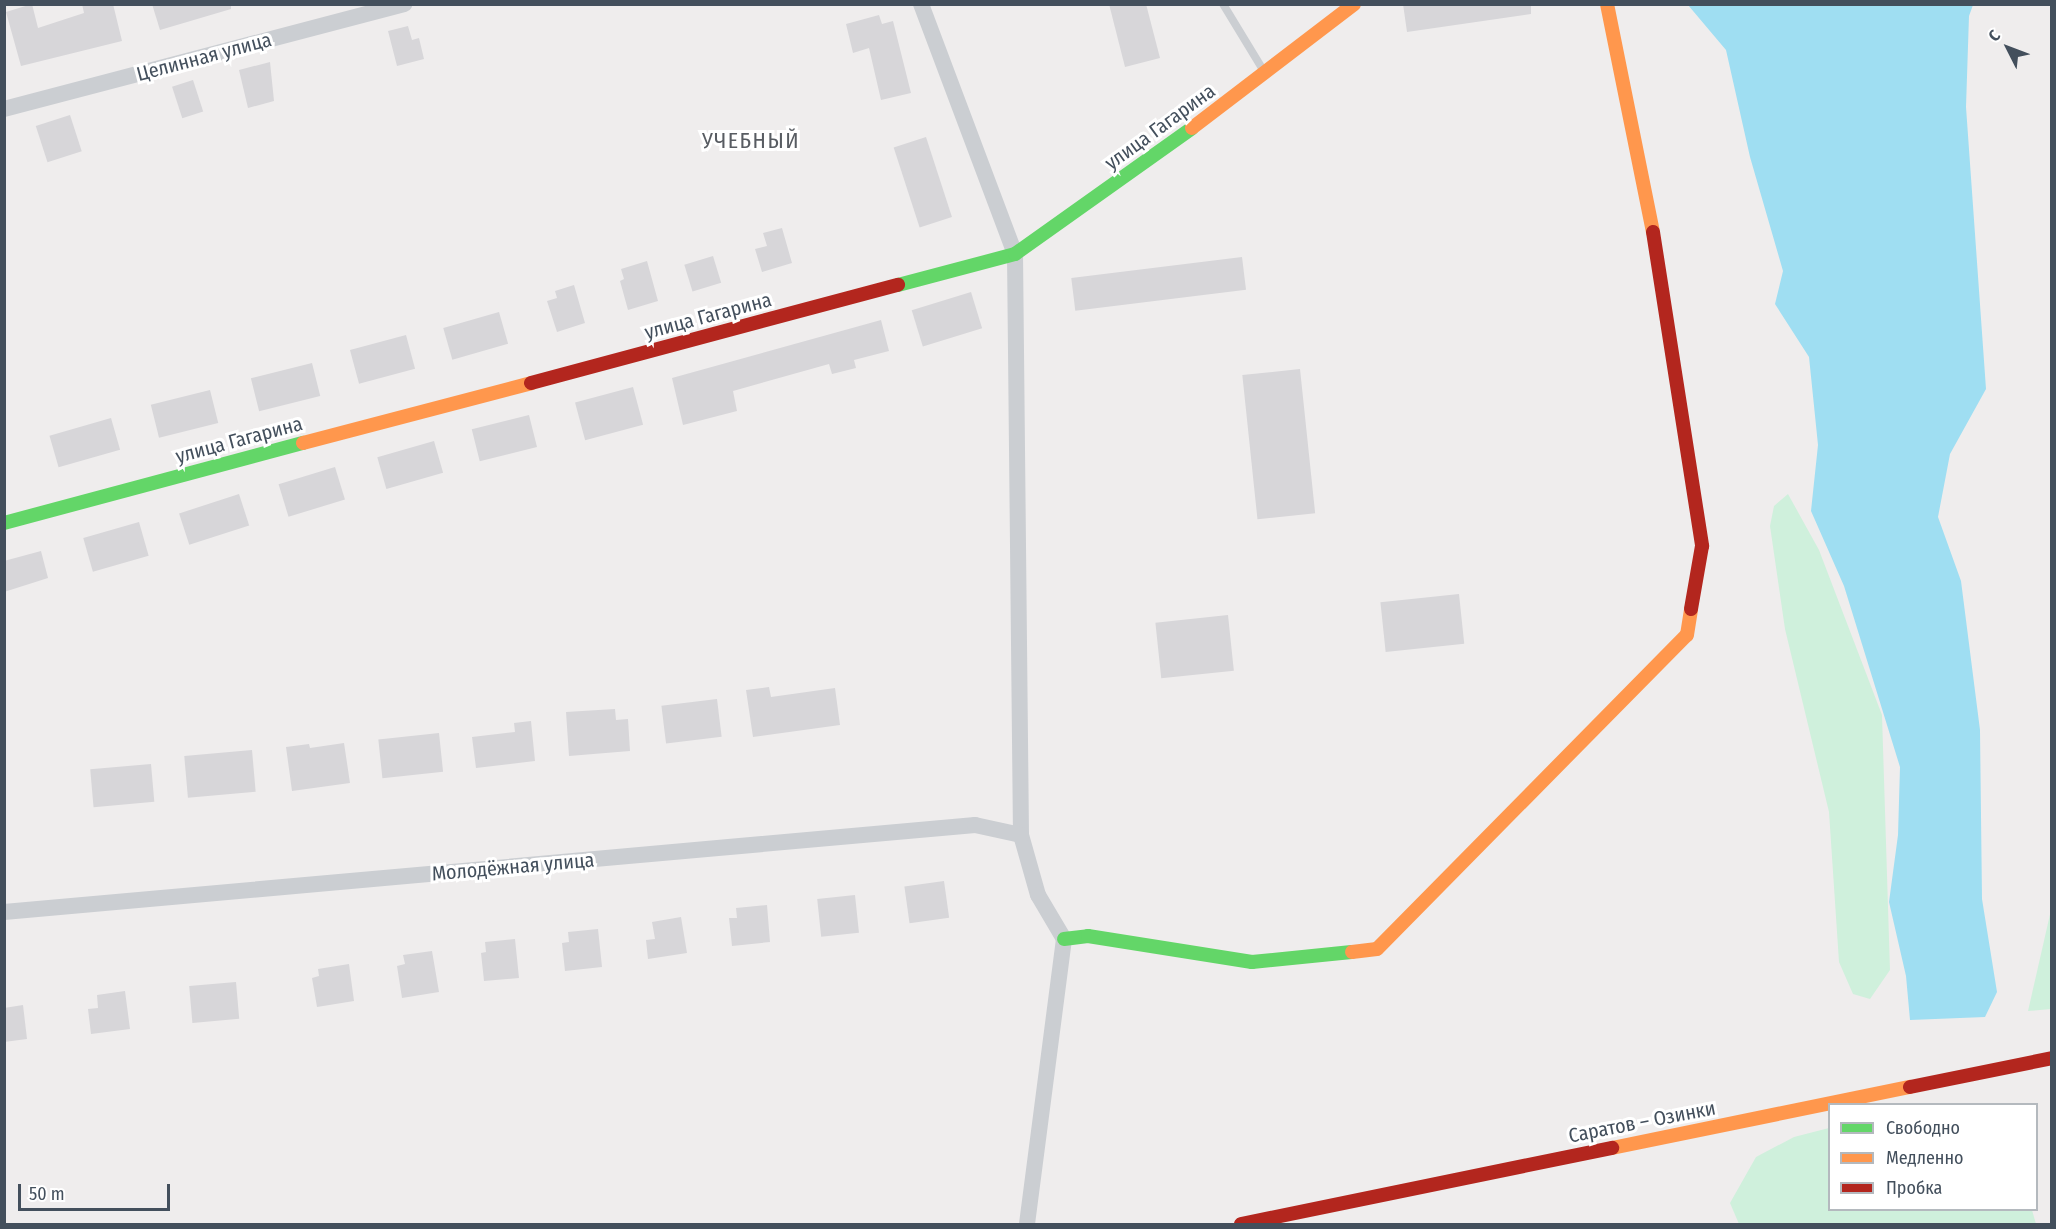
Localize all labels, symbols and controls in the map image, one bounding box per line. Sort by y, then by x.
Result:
north arrow [1978,18,2038,78]
text: С [1984,26,2004,45]
street label: Целинная улица [134,27,274,87]
street label: улица Гагарина [1100,79,1220,175]
district label: УЧЕБНЫЙ [702,128,800,154]
street label: улица Гагарина [642,288,774,344]
street label: улица Гагарина [173,412,305,468]
street label: Молодёжная улица [431,848,595,886]
street label: Саратов – Озинки [1566,1096,1718,1148]
legend [1828,1103,2038,1211]
text: Свободно [1886,1117,1960,1139]
text: Медленно [1886,1147,1964,1169]
scale bar [21,1172,172,1210]
text: Пробка [1886,1177,1942,1199]
text: 50 m [29,1183,65,1205]

